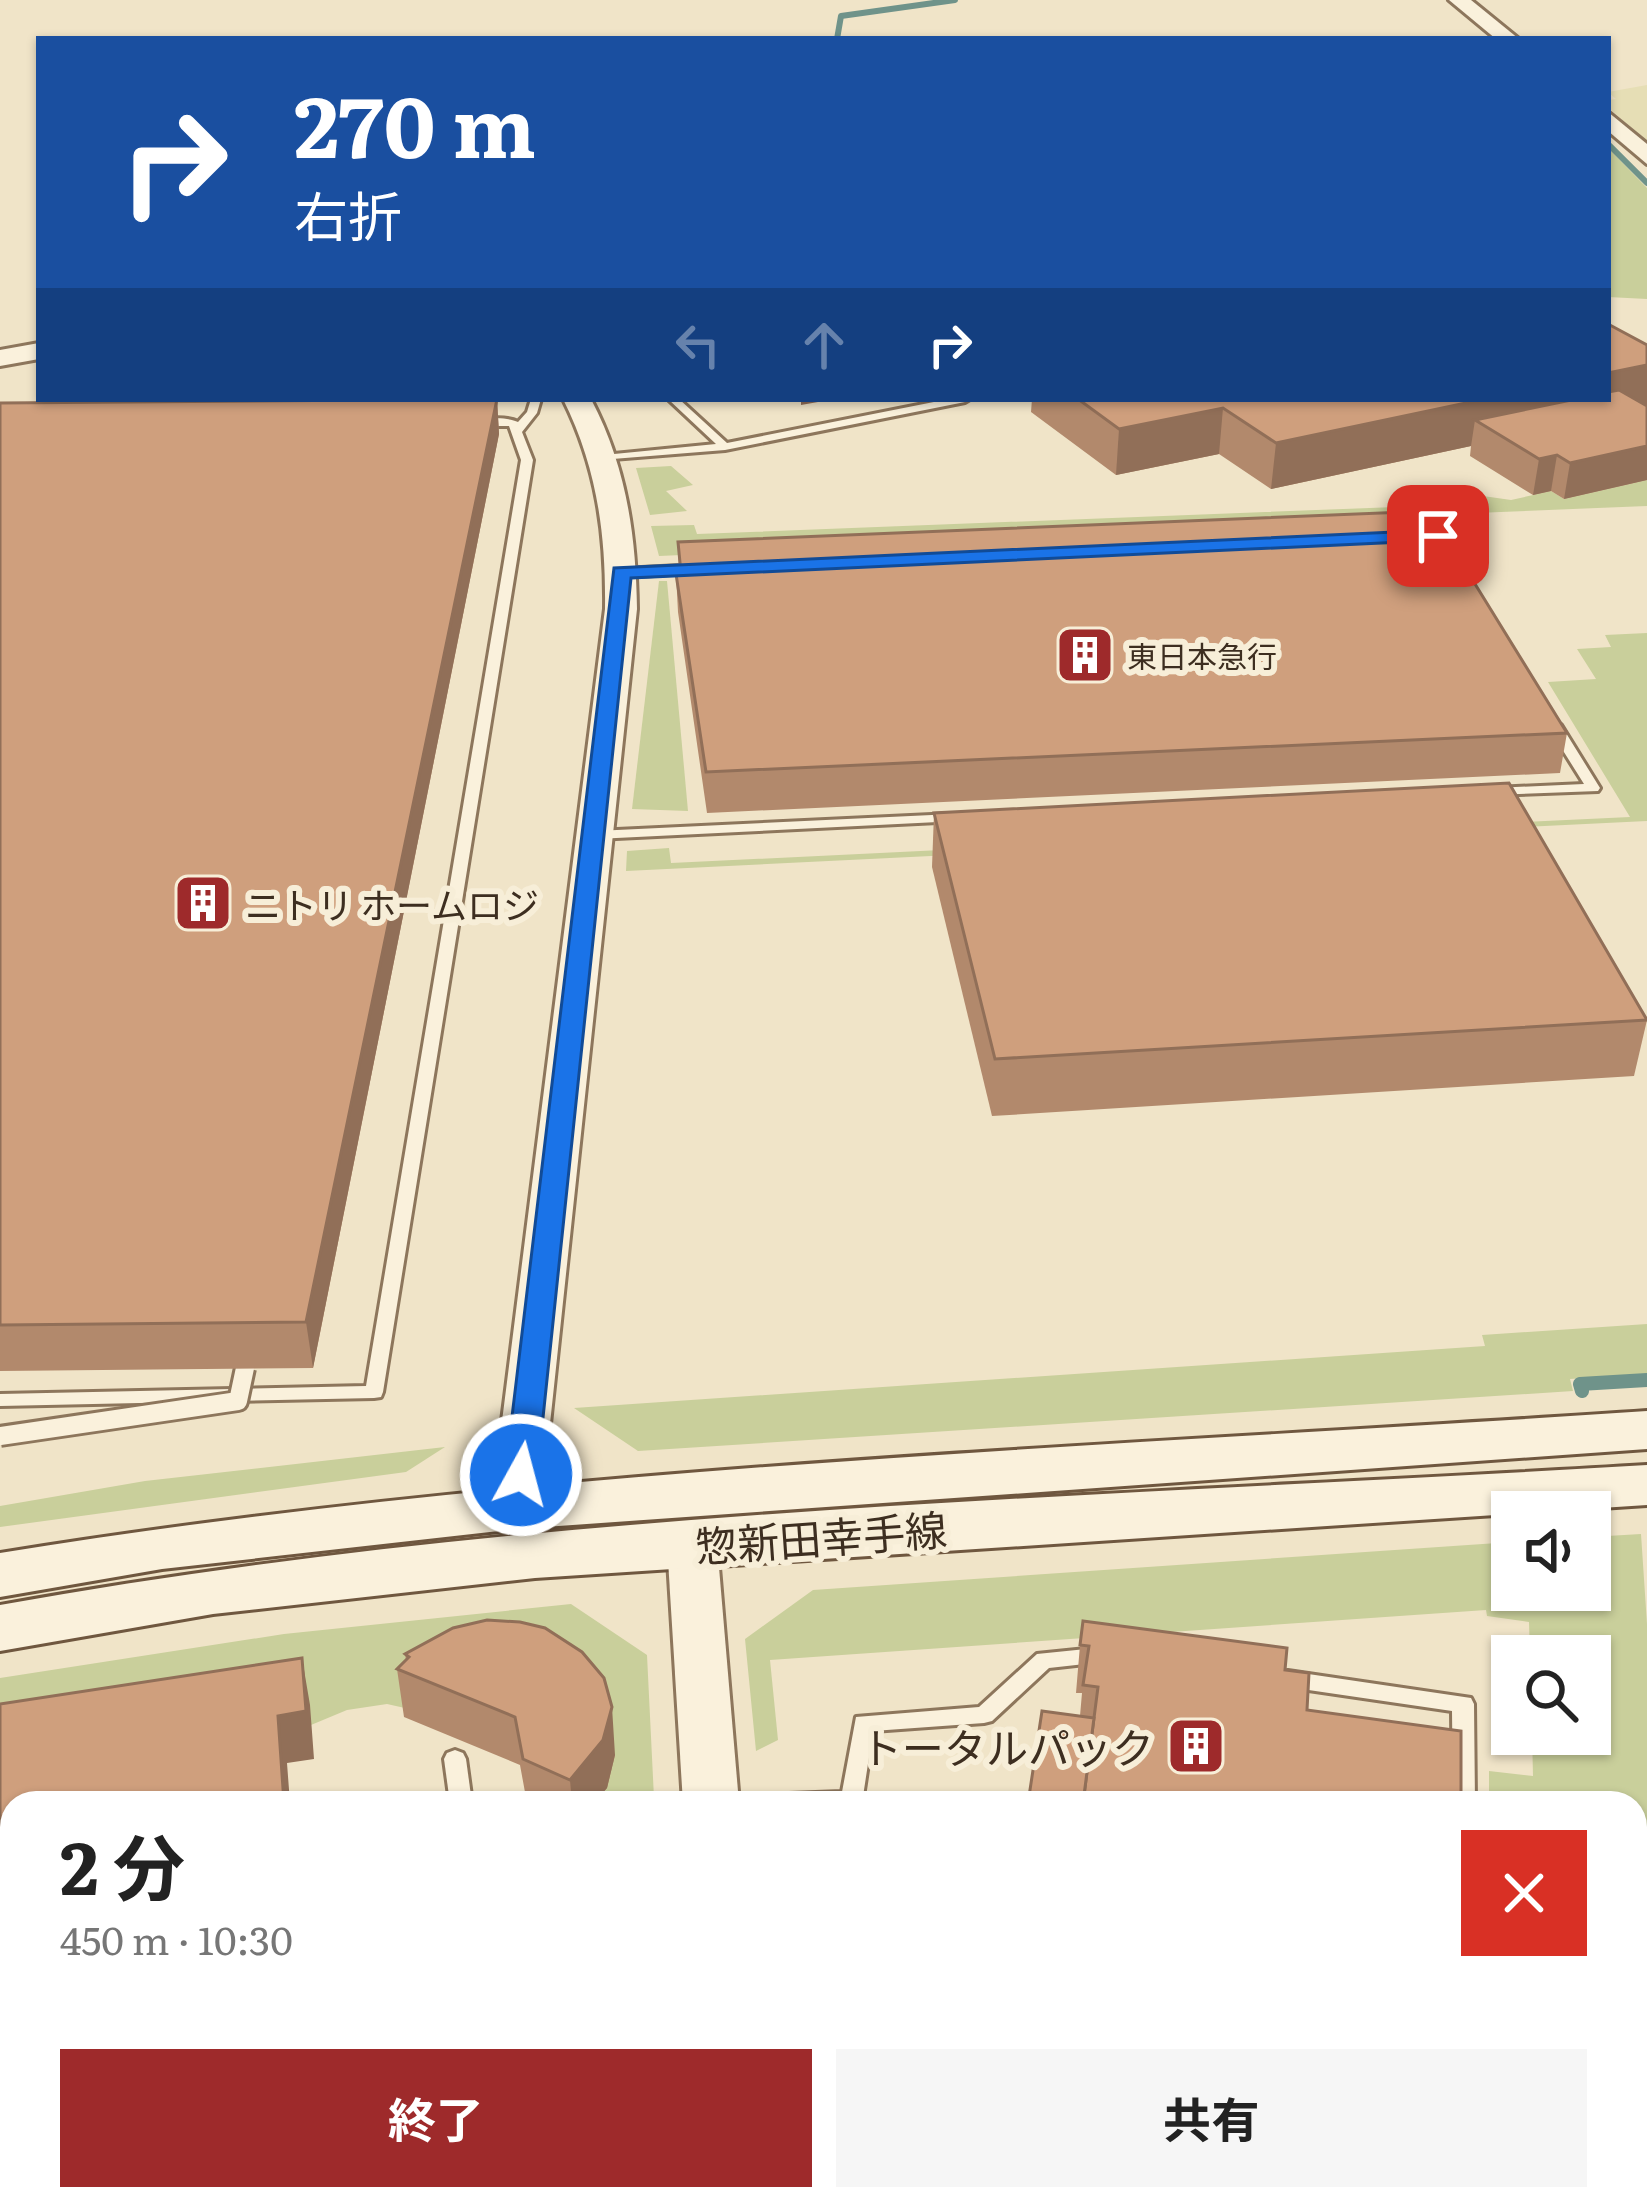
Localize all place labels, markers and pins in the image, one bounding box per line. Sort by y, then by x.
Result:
pin [1387,485,1489,587]
building icon: 東日本急行 [1054,624,1116,686]
place label: 東日本急行 [1127,633,1277,677]
building icon: ニトリ ホームロジ [172,872,234,934]
place label: ニトリ ホームロジ [245,877,539,930]
place label: トータルパック [860,1715,1154,1777]
building icon: トータルパック [1165,1715,1227,1777]

